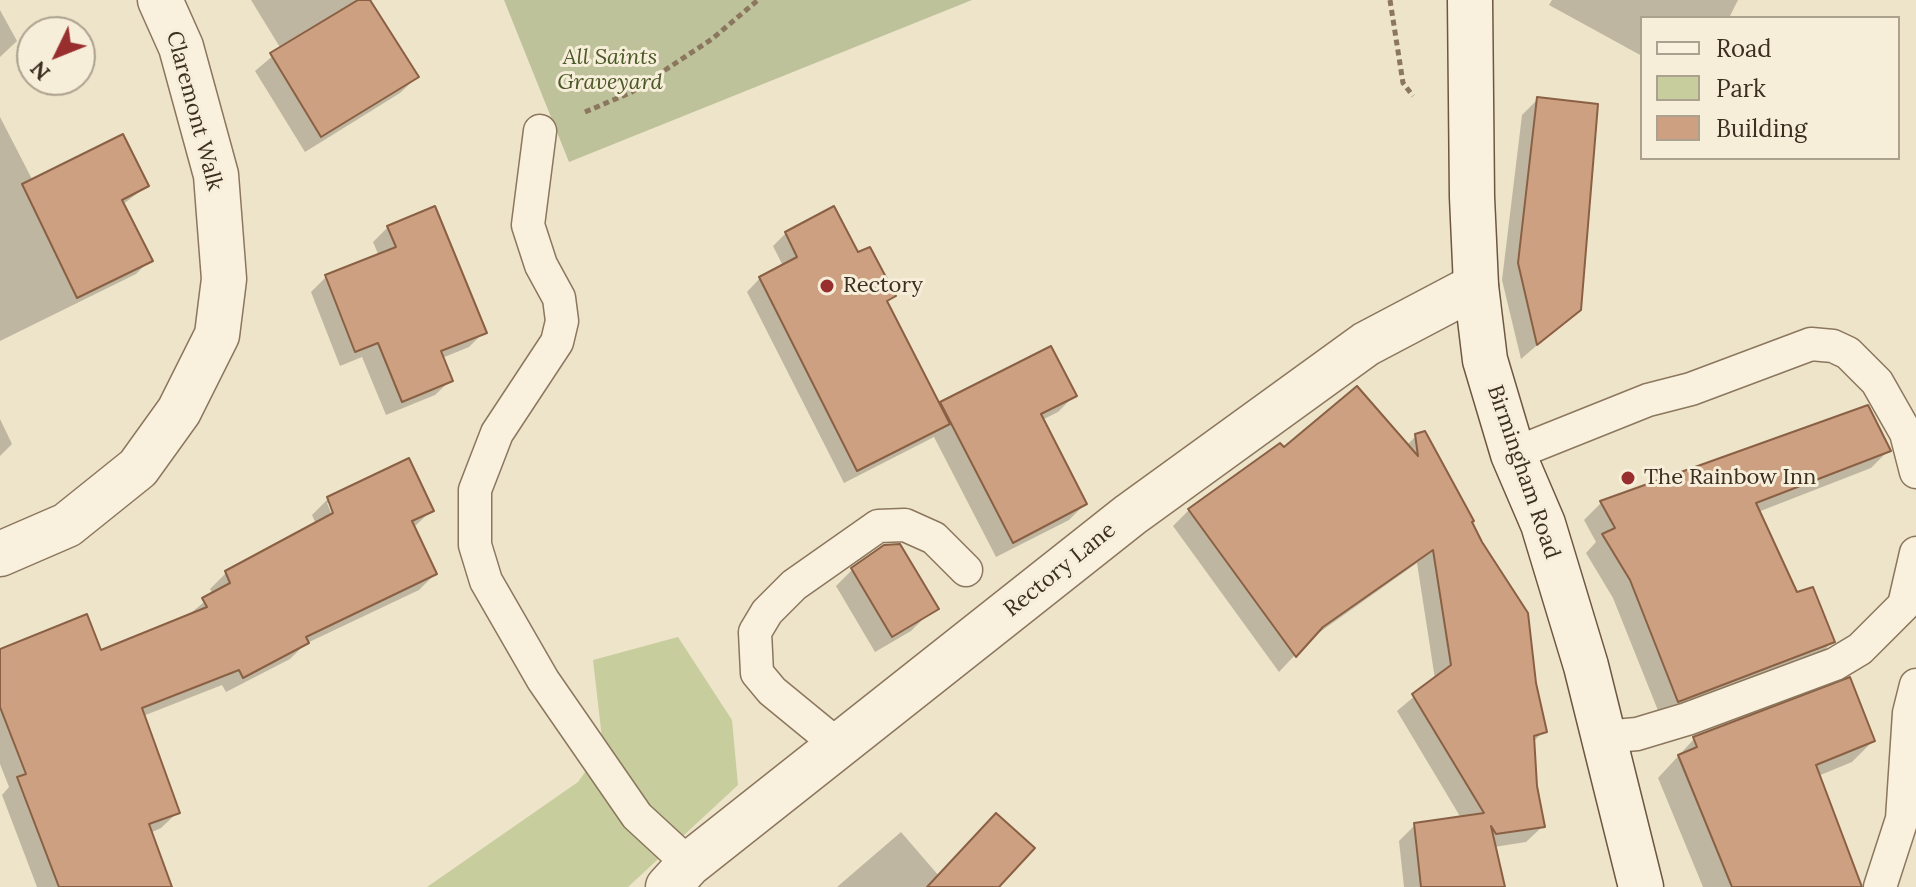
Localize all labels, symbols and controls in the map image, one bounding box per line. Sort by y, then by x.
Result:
north arrow [16,16,96,96]
legend [1640,16,1900,160]
street label: Claremont Walk [160,28,228,194]
text: Road [1716,33,1772,64]
park label: All Saints Graveyard [557,45,663,96]
text: N [24,55,56,87]
text: Park [1716,73,1766,104]
text: Building [1716,113,1807,144]
place label: Rectory [843,273,923,299]
marker: Rectory [818,277,836,295]
street label: Birmingham Road [1481,382,1565,562]
place label: The Rainbow Inn [1644,465,1816,491]
marker: The Rainbow Inn [1619,469,1637,487]
street label: Rectory Lane [999,517,1121,623]

